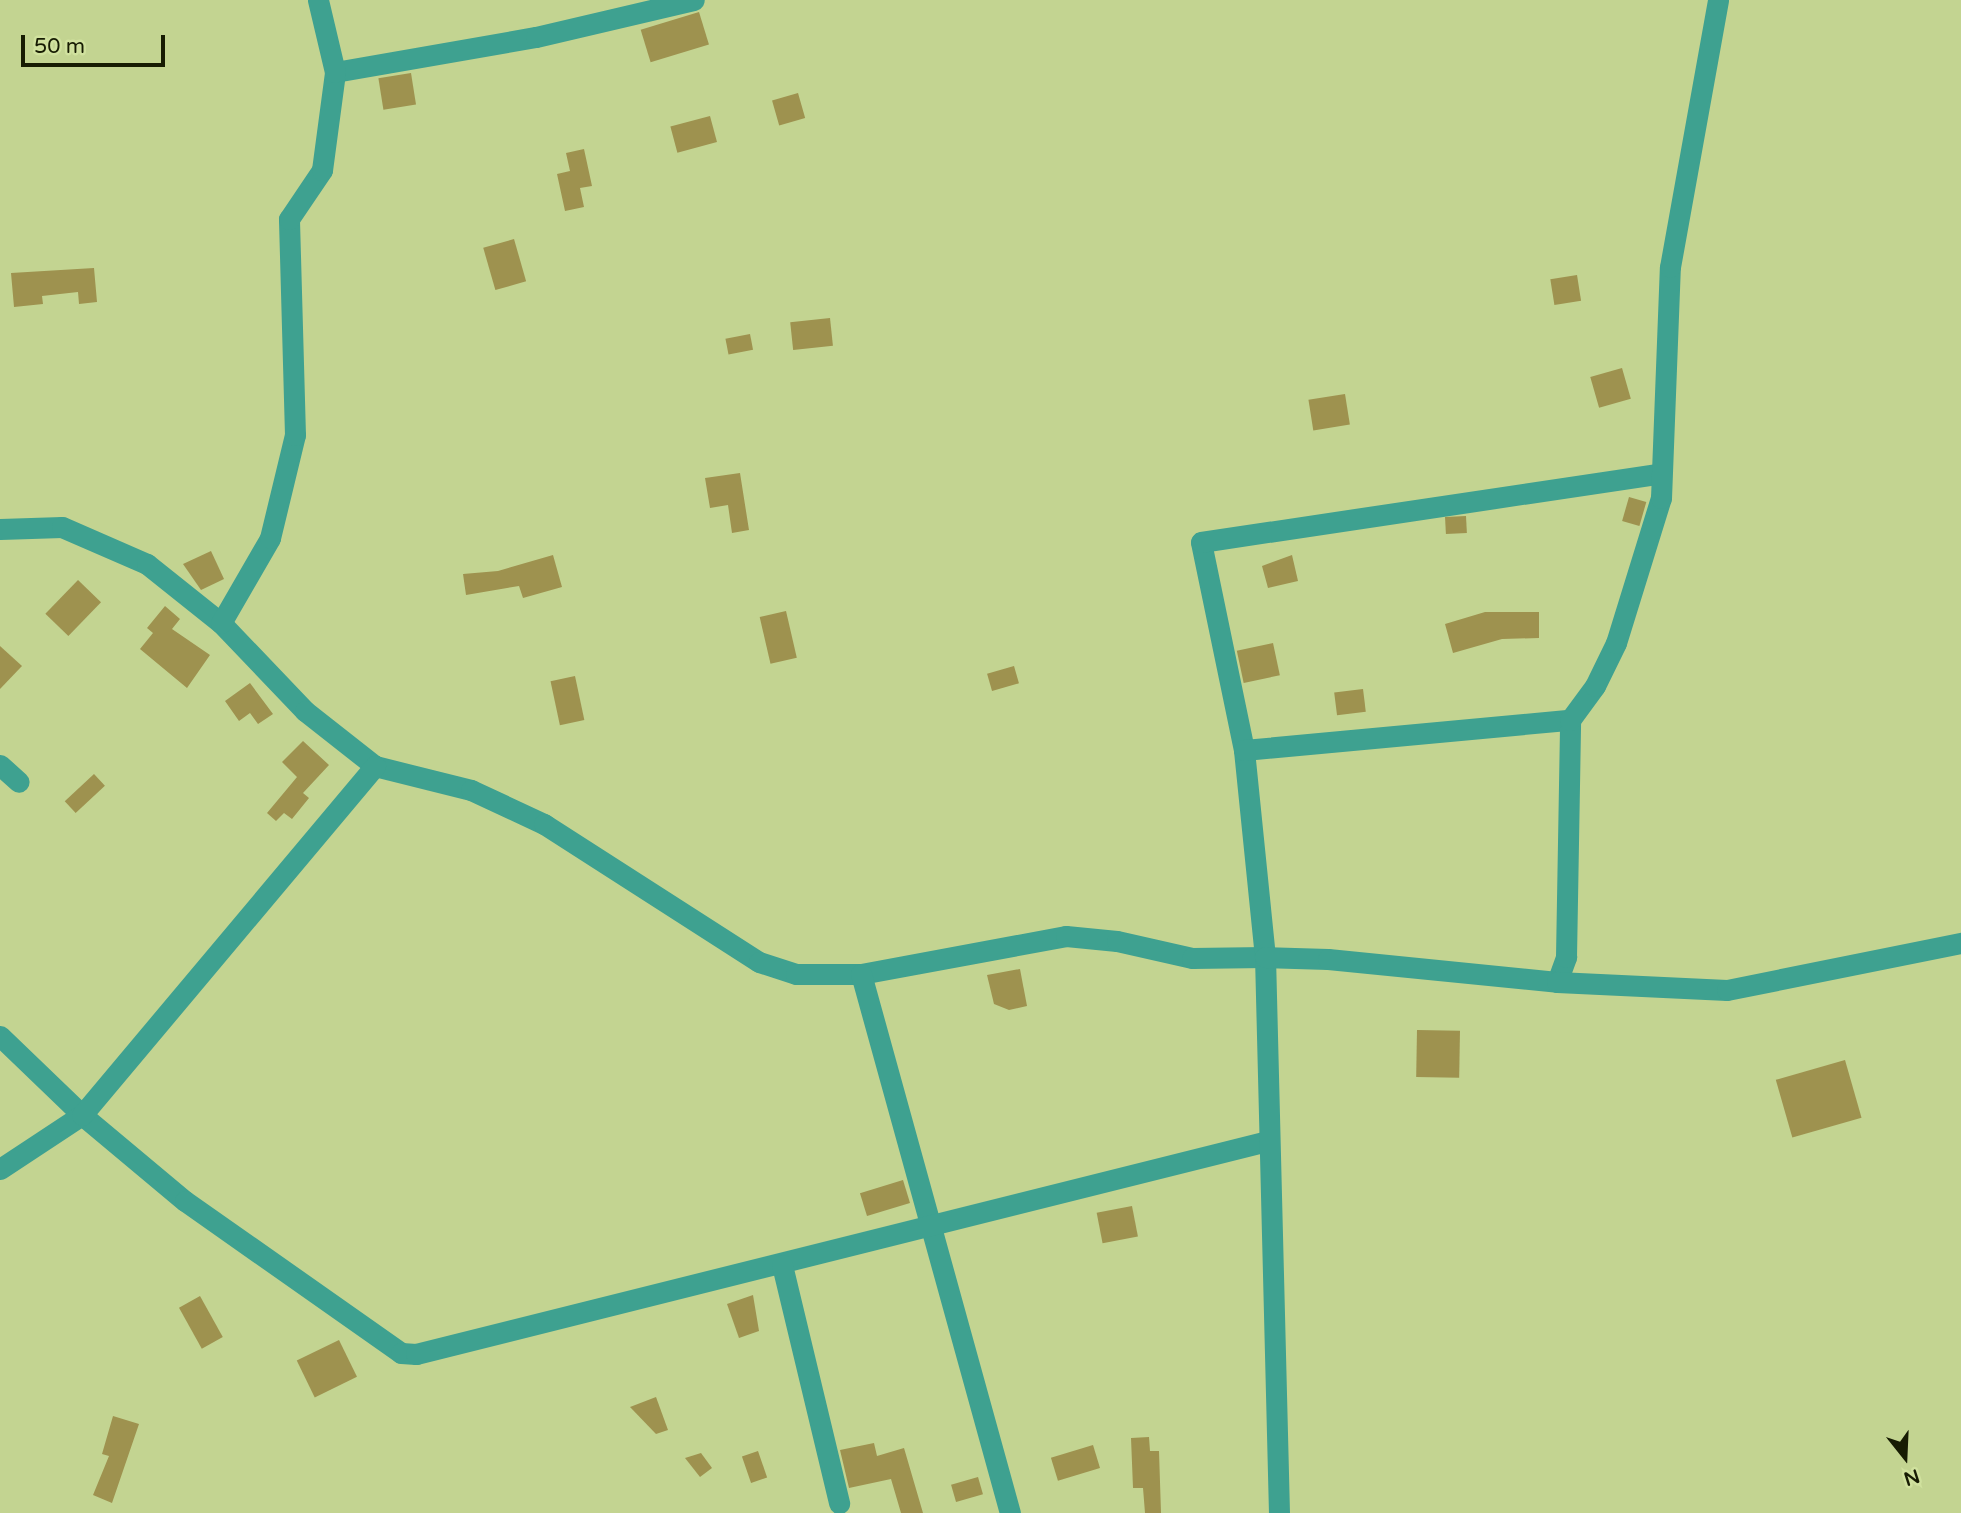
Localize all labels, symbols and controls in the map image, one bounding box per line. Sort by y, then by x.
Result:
scale bar [24,21,168,65]
text: 50 m [34,34,85,59]
north arrow [1870,1422,1940,1492]
text: N [1901,1464,1922,1490]

